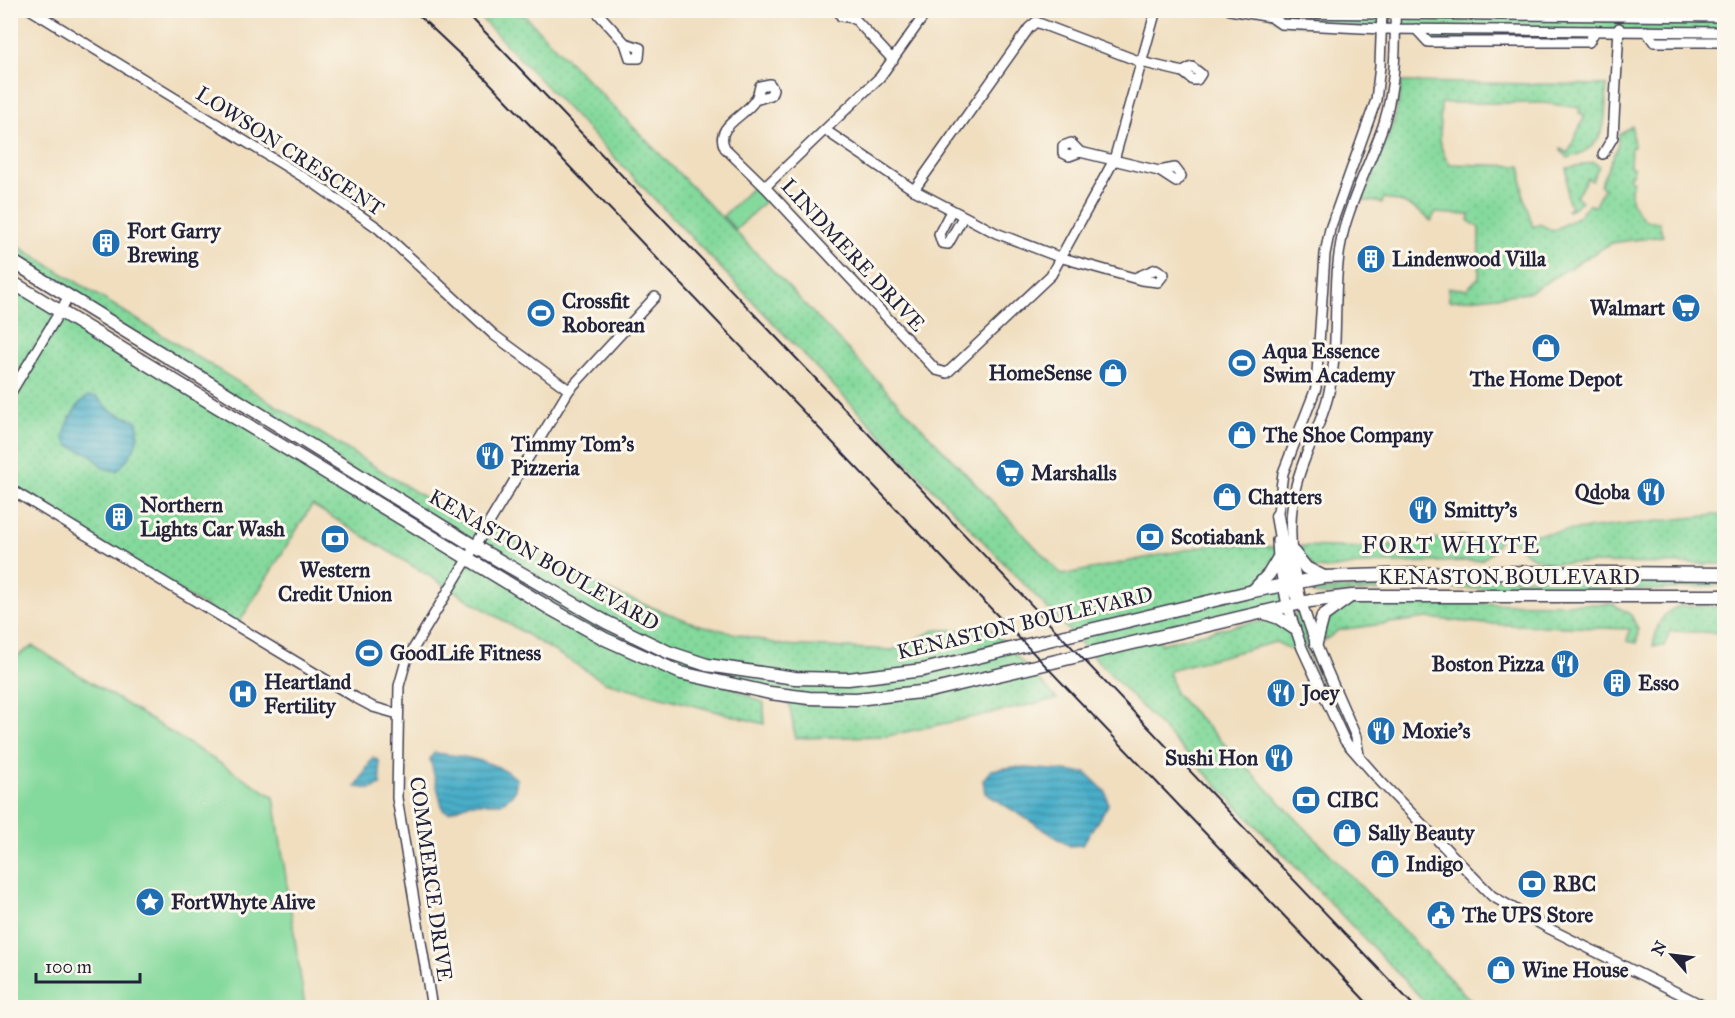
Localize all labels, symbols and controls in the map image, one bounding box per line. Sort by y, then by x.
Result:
street label: LOWSON CRESCENT [191,80,389,222]
street label: LINDMERE DRIVE [775,173,931,337]
place label: Fort Garry Brewing [127,218,222,268]
building icon: Fort Garry Brewing [90,227,122,259]
building icon: Lindenwood Villa [1355,243,1387,275]
place label: Lindenwood Villa [1392,246,1547,272]
place label: Crossfit Roborean [562,288,646,338]
supermarket icon: Walmart [1670,292,1702,324]
place label: Walmart [1590,295,1666,321]
sports icon: Crossfit Roborean [525,297,557,329]
shop icon: The Home Depot [1530,332,1562,364]
place label: Aqua Essence Swim Academy [1261,338,1396,388]
sports icon: Aqua Essence Swim Academy [1226,347,1258,379]
shop icon: HomeSense [1097,357,1129,389]
place label: HomeSense [989,360,1092,386]
place label: The Home Depot [1469,366,1623,392]
shop icon: The Shoe Company [1226,419,1258,451]
place label: The Shoe Company [1262,422,1434,448]
place label: Timmy Tom's Pizzeria [510,431,634,481]
restaurant icon: Timmy Tom's Pizzeria [474,440,506,472]
supermarket icon: Marshalls [994,457,1026,489]
place label: Marshalls [1031,460,1117,486]
restaurant icon: Qdoba [1635,476,1667,508]
place label: Qdoba [1575,479,1631,505]
shop icon: Chatters [1211,481,1243,513]
street label: KENASTON BOULEVARD [424,483,664,637]
place label: Chatters [1248,484,1322,510]
place label: Northern Lights Car Wash [140,492,285,542]
restaurant icon: Smitty's [1407,494,1439,526]
place label: Smitty's [1444,497,1518,523]
building icon: Northern Lights Car Wash [103,501,135,533]
bank icon: Scotiabank [1134,521,1166,553]
bank icon: Western Credit Union [319,523,351,555]
place label: Scotiabank [1171,524,1266,550]
district label: FORT WHYTE [1361,530,1541,560]
place label: Western Credit Union [278,557,393,607]
street label: KENASTON BOULEVARD [1378,564,1640,590]
street label: KENASTON BOULEVARD [895,581,1155,665]
sports icon: GoodLife Fitness [353,637,385,669]
place label: GoodLife Fitness [390,640,541,666]
restaurant icon: Boston Pizza [1549,648,1581,680]
place label: Boston Pizza [1432,651,1545,677]
building icon: Esso [1601,667,1633,699]
place label: Heartland Fertility [264,669,352,719]
place label: Esso [1638,670,1679,696]
restaurant icon: Joey [1265,677,1297,709]
hospital icon: Heartland Fertility [227,678,259,710]
place label: Joey [1299,680,1340,707]
restaurant icon: Moxie's [1365,715,1397,747]
place label: Moxie's [1402,718,1471,744]
restaurant icon: Sushi Hon [1263,742,1295,774]
place label: Sushi Hon [1165,745,1259,771]
street label: COMMERCE DRIVE [404,775,458,983]
bank icon: CIBC [1290,784,1322,816]
place label: CIBC [1327,787,1379,813]
shop icon: Sally Beauty [1331,817,1363,849]
place label: Sally Beauty [1368,820,1475,846]
shop icon: Indigo [1369,848,1401,880]
place label: Indigo [1406,851,1463,877]
bank icon: RBC [1516,868,1548,900]
place label: RBC [1553,871,1596,897]
place icon: FortWhyte Alive [134,886,166,918]
place label: FortWhyte Alive [171,889,316,915]
public building icon: The UPS Store [1425,899,1457,931]
place label: The UPS Store [1461,902,1593,928]
north arrow [1642,925,1702,985]
text: N [1648,937,1671,959]
scale bar [36,946,140,984]
shop icon: Wine House [1485,954,1517,986]
text: 100 m [45,956,92,978]
place label: Wine House [1522,957,1629,983]

